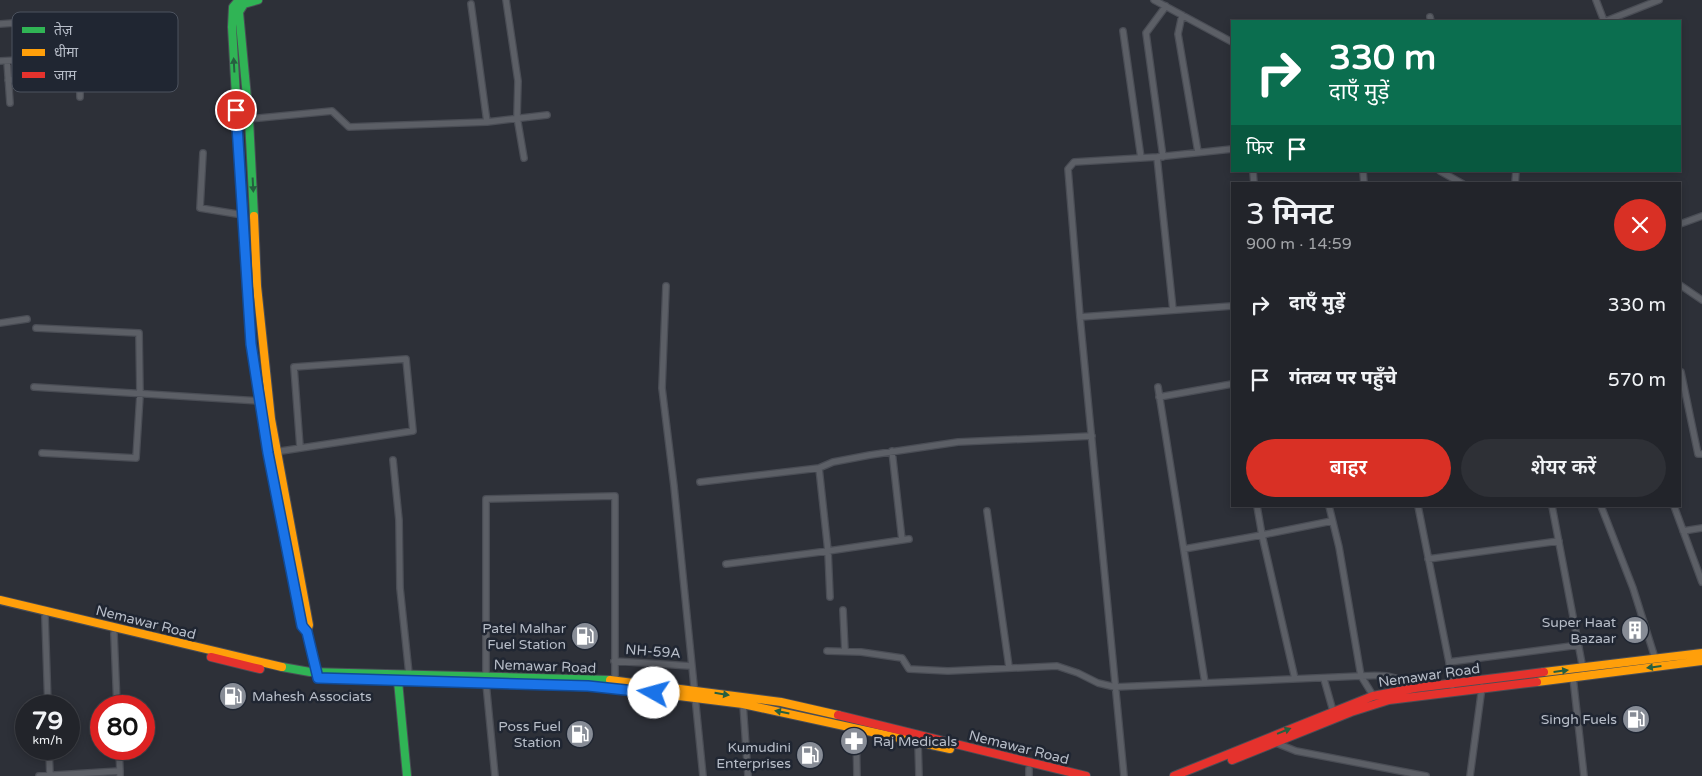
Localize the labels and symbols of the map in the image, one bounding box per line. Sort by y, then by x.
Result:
legend [12,12,178,92]
text: तेज़ [54,21,73,39]
text: धीमा [54,44,79,61]
one-way arrow [230,57,238,73]
text: जाम [54,67,77,84]
pin [215,89,257,131]
one-way arrow [249,177,257,193]
street label: Nemawar Road [94,602,198,643]
place label: Super Haat Bazaar [1542,614,1617,647]
building icon: Super Haat Bazaar [1620,615,1650,645]
place label: Patel Malhar Fuel Station [482,620,567,653]
fuel station icon: Patel Malhar Fuel Station [570,621,600,651]
street label: NH-59A [625,641,681,662]
street label: Nemawar Road [493,656,597,677]
street label: Nemawar Road [1377,660,1481,691]
one-way arrow [1645,663,1661,671]
position arrow [627,666,679,718]
one-way arrow [1553,667,1569,675]
fuel station icon: Mahesh Associats [218,681,248,711]
place label: Mahesh Associats [252,688,372,705]
one-way arrow [714,690,730,698]
speed limit sign: 80 [90,695,155,760]
fuel station icon: Singh Fuels [1621,704,1651,734]
one-way arrow [775,708,790,716]
place label: Singh Fuels [1541,711,1617,728]
place label: Poss Fuel Station [498,718,561,751]
fuel station icon: Poss Fuel Station [565,719,595,749]
pharmacy icon: Raj Medicals [839,726,869,756]
street label: Nemawar Road [967,727,1071,768]
one-way arrow [1277,727,1292,735]
place label: Raj Medicals [873,733,957,750]
place label: Kumudini Enterprises [716,739,791,772]
fuel station icon: Kumudini Enterprises [795,740,825,770]

